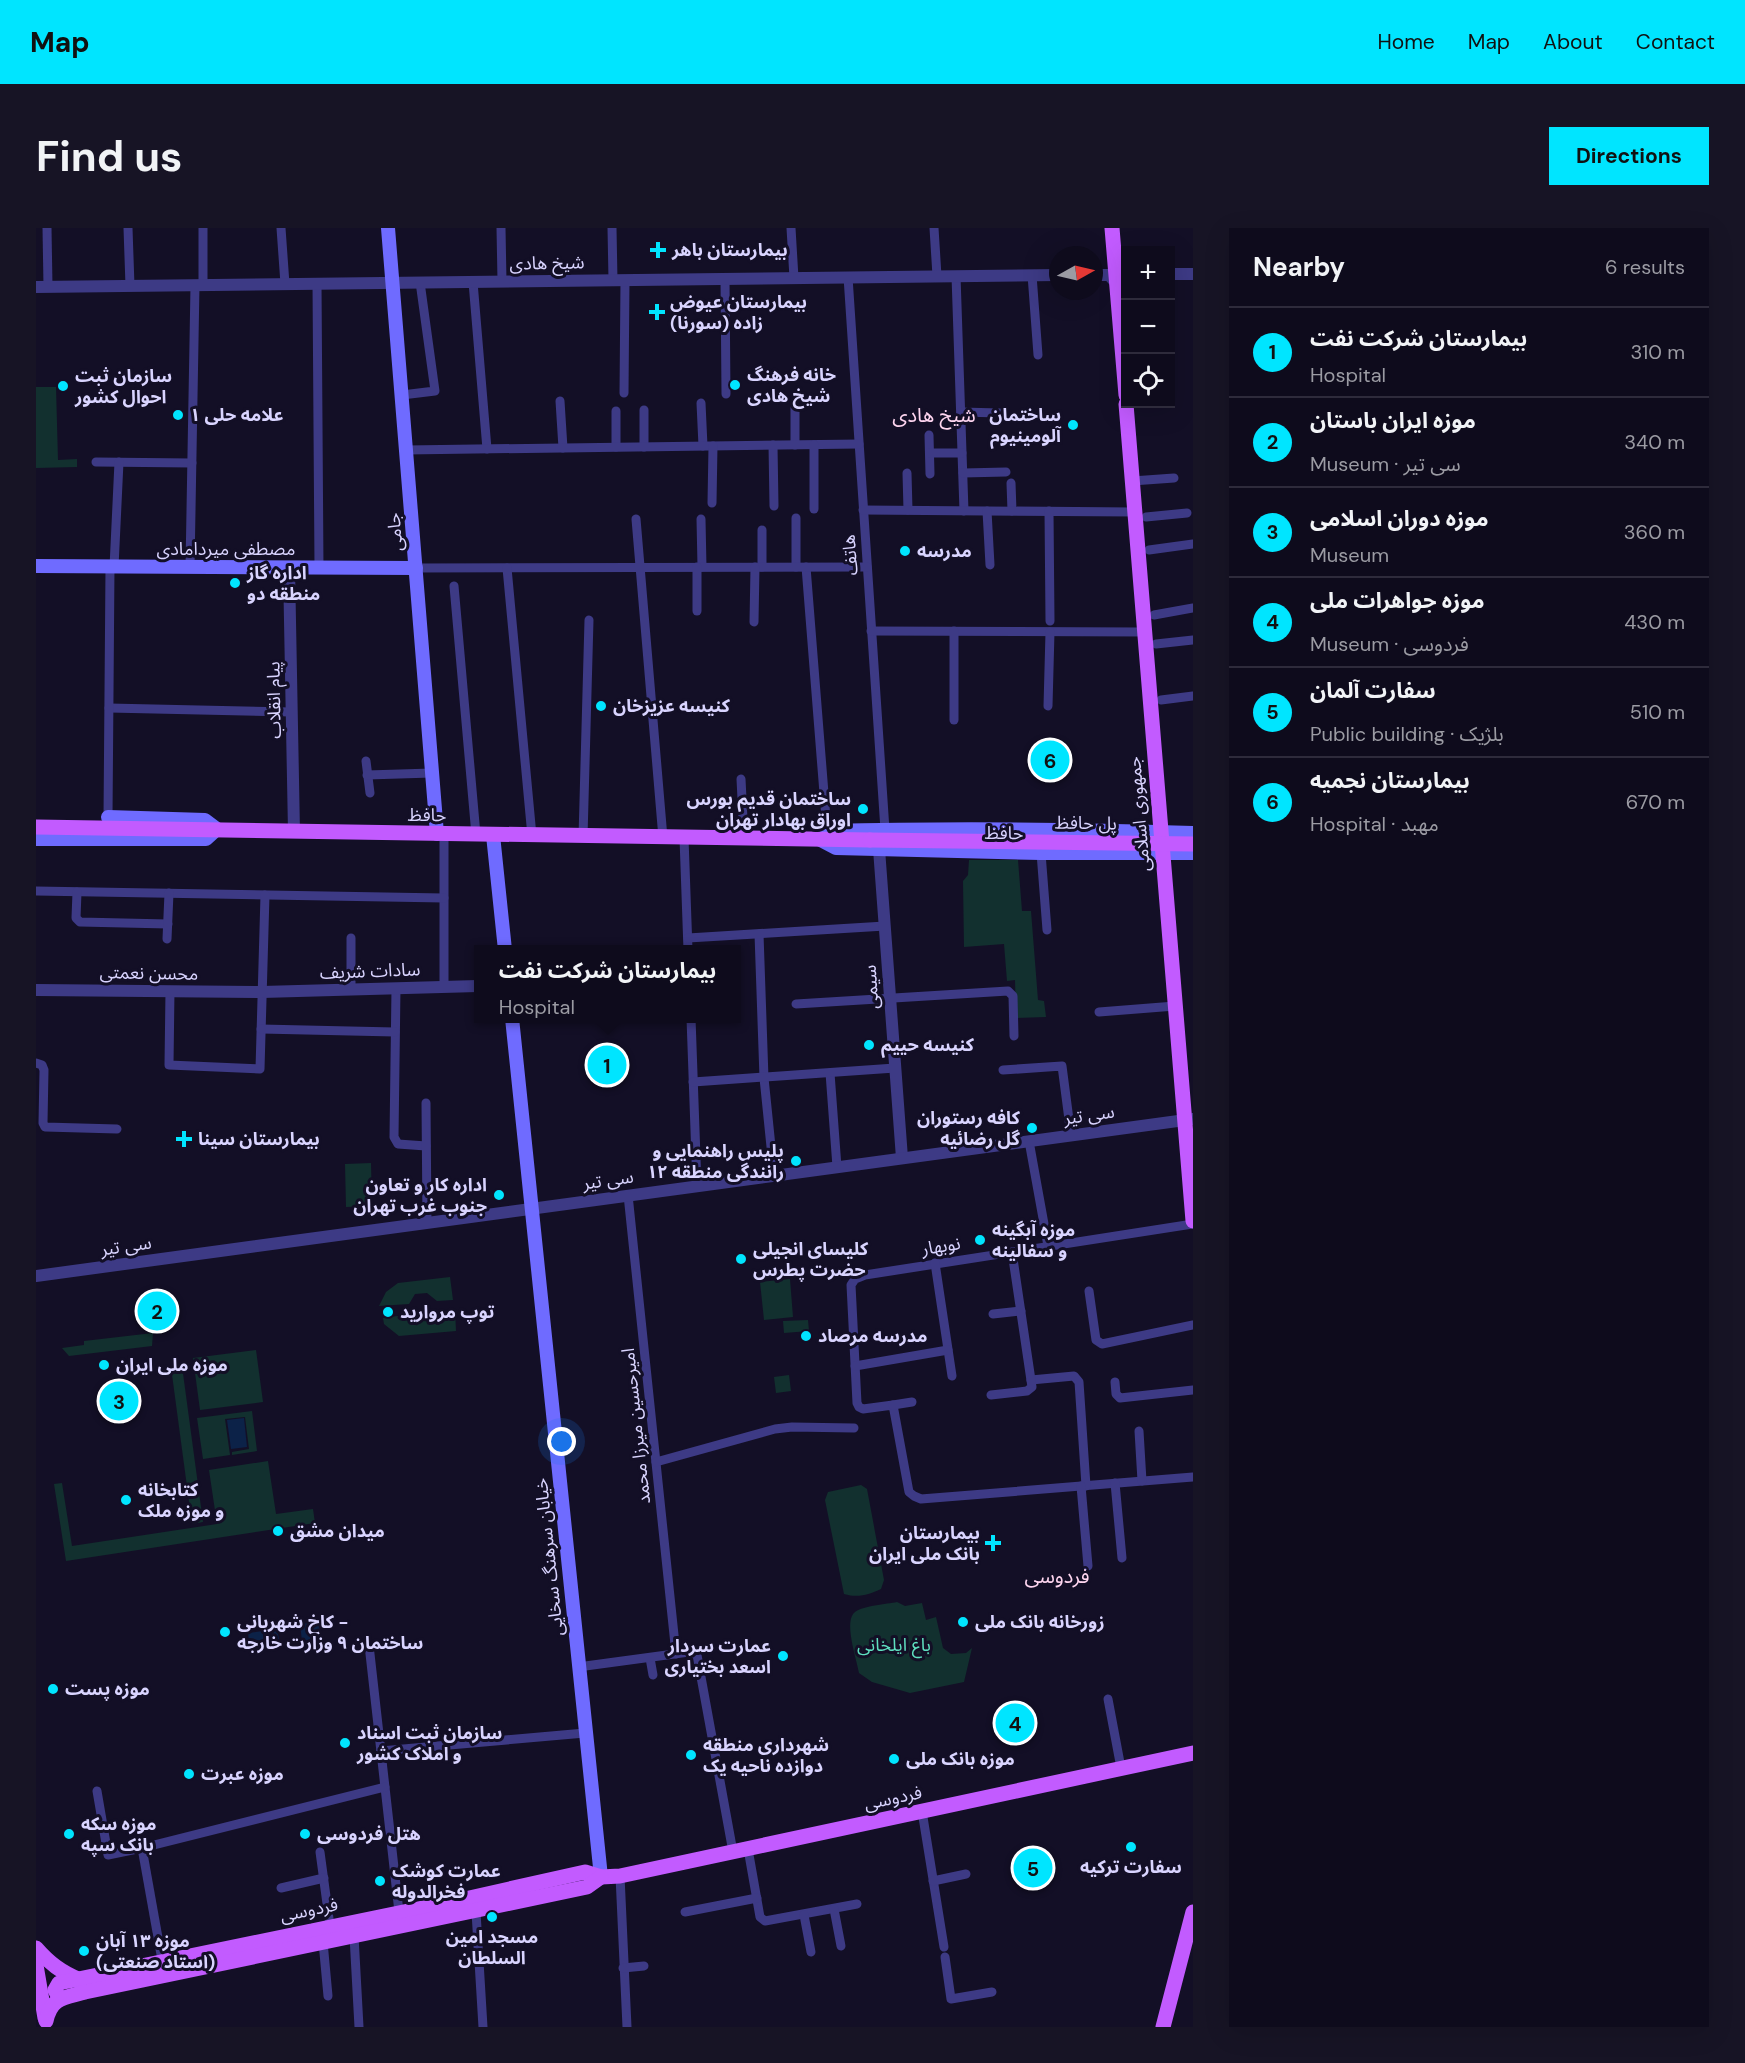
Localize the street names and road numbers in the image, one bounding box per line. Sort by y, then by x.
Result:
street label: شیخ هادی [509,250,585,277]
street label: جامی [381,512,409,552]
street label: هاتف [837,534,863,576]
street label: مصطفی میردامادی [157,537,295,561]
street label: پیام انقلاب [261,661,289,739]
street label: جمهوری اسلامی [1122,755,1156,873]
street label: حافظ [407,803,447,827]
street label: پل حافظ [1055,810,1117,836]
street label: حافظ [984,821,1024,845]
street label: سادات شریف [319,957,421,985]
street label: محسن نعمتی [99,960,199,986]
street label: سیمی [857,964,885,1010]
street label: سی تیر [1061,1100,1116,1131]
street label: سی تیر [580,1165,635,1196]
street label: سی تیر [98,1231,153,1262]
street label: نوبهار [919,1231,962,1261]
street label: امیرحسین میرزا محمد [616,1347,656,1505]
street label: خیابان سرهنگ سخایی [529,1477,569,1637]
street label: فردوسی [862,1780,924,1816]
street label: فردوسی [278,1892,340,1928]

